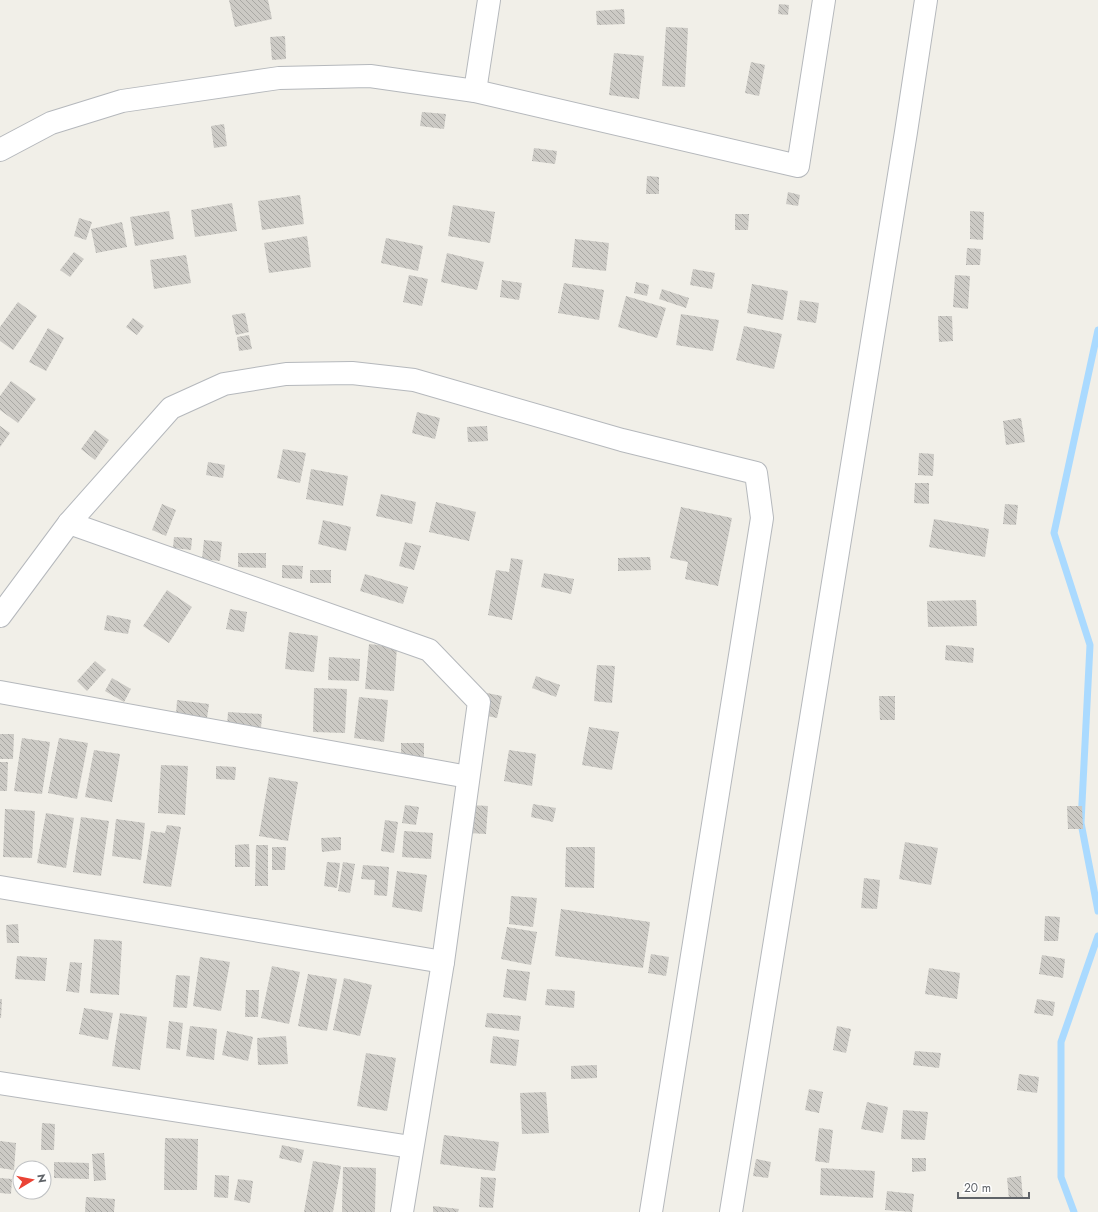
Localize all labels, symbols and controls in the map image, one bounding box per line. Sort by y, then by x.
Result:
north arrow [12,1160,52,1200]
text: N [33,1173,50,1184]
scale bar [958,1174,1029,1200]
text: 20 m [964,1179,991,1197]

